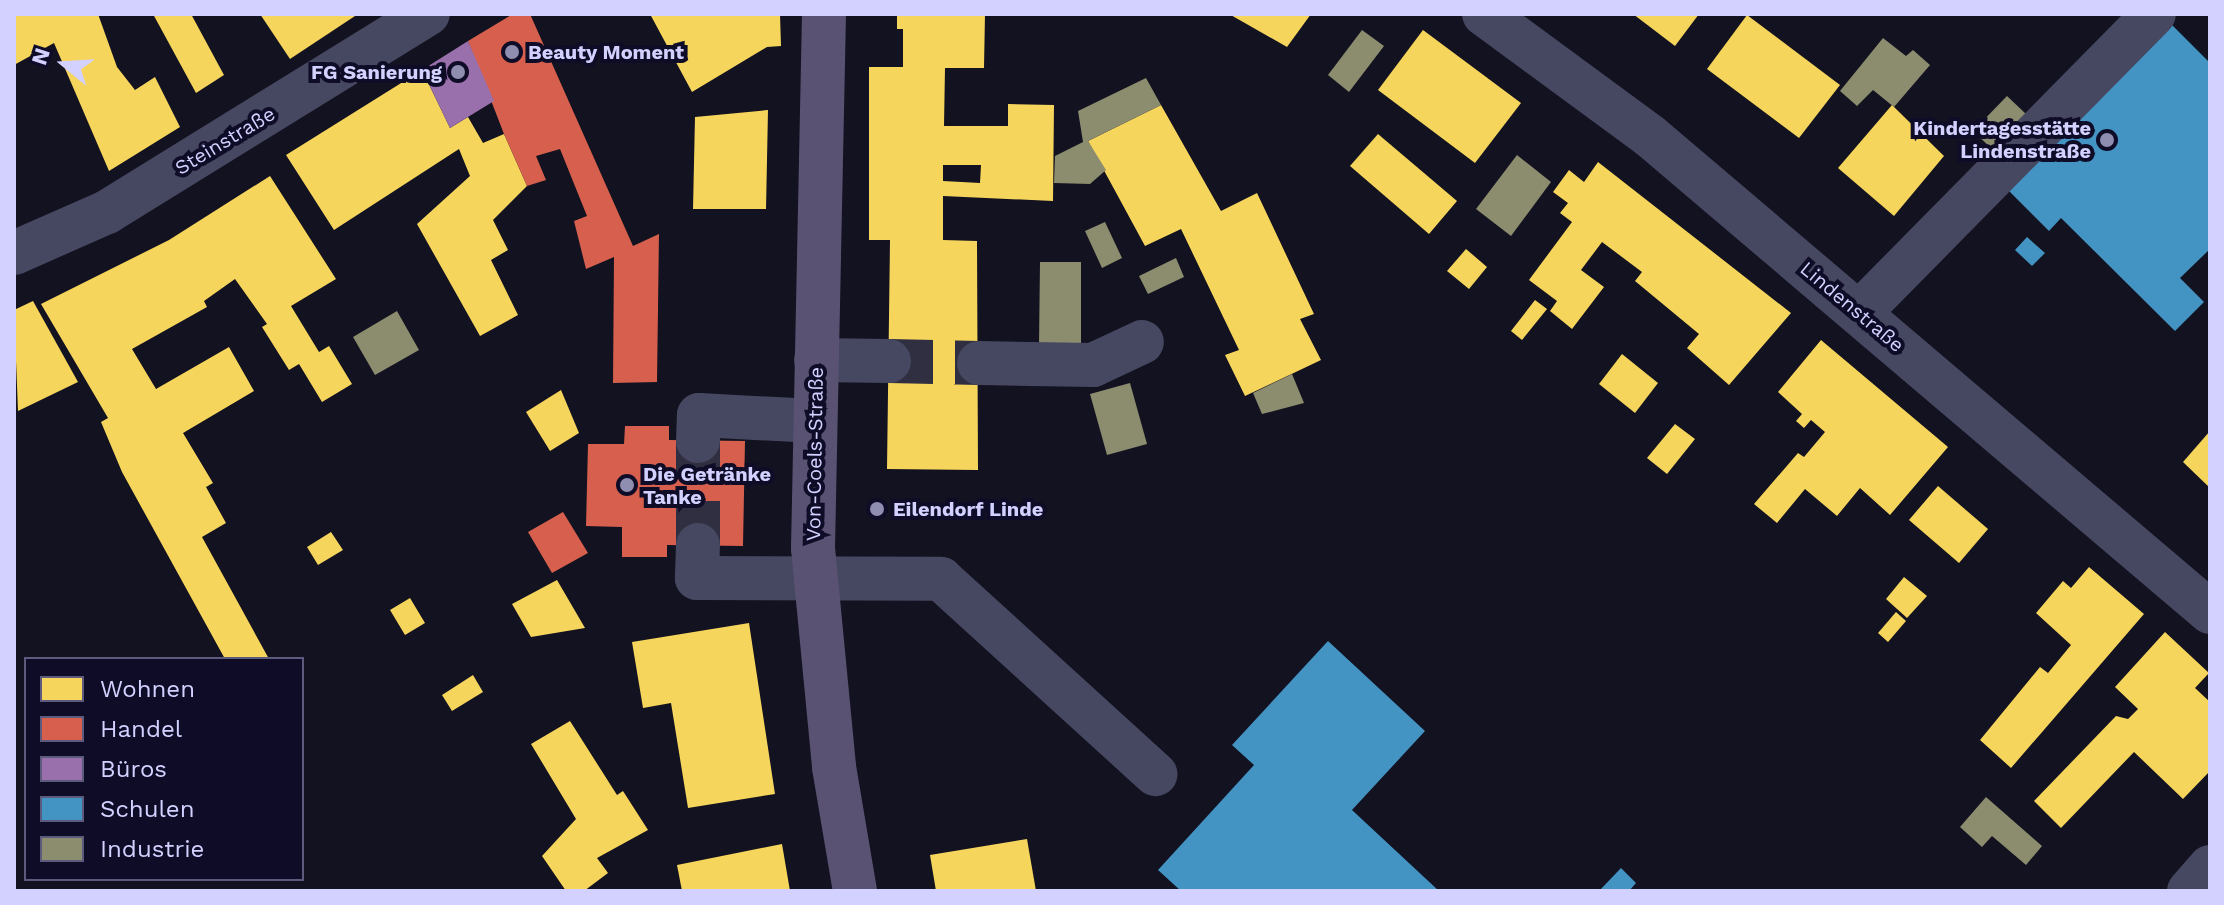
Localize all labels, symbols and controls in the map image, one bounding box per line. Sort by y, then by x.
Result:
north arrow [24,24,104,104]
place label: Beauty Moment [528,40,685,64]
marker: Beauty Moment [503,43,521,61]
text: N [26,45,55,68]
place label: FG Sanierung [311,60,442,84]
marker: FG Sanierung [449,63,467,81]
street label: Steinstraße [171,102,279,180]
place label: Kindertagesstätte Lindenstraße [1913,116,2091,163]
marker: Kindertagesstätte Lindenstraße [2098,131,2116,149]
street label: Lindenstraße [1795,257,1909,357]
street label: Von-Coels-Straße [801,367,829,541]
place label: Die Getränke Tanke [643,462,771,509]
marker: Die Getränke Tanke [618,476,636,494]
place label: Eilendorf Linde [893,497,1044,521]
marker: Eilendorf Linde [868,500,886,518]
legend [24,657,304,881]
text: Wohnen [100,675,195,703]
text: Handel [100,715,182,743]
text: Büros [100,755,167,783]
text: Schulen [100,795,195,823]
text: Industrie [100,835,204,863]

